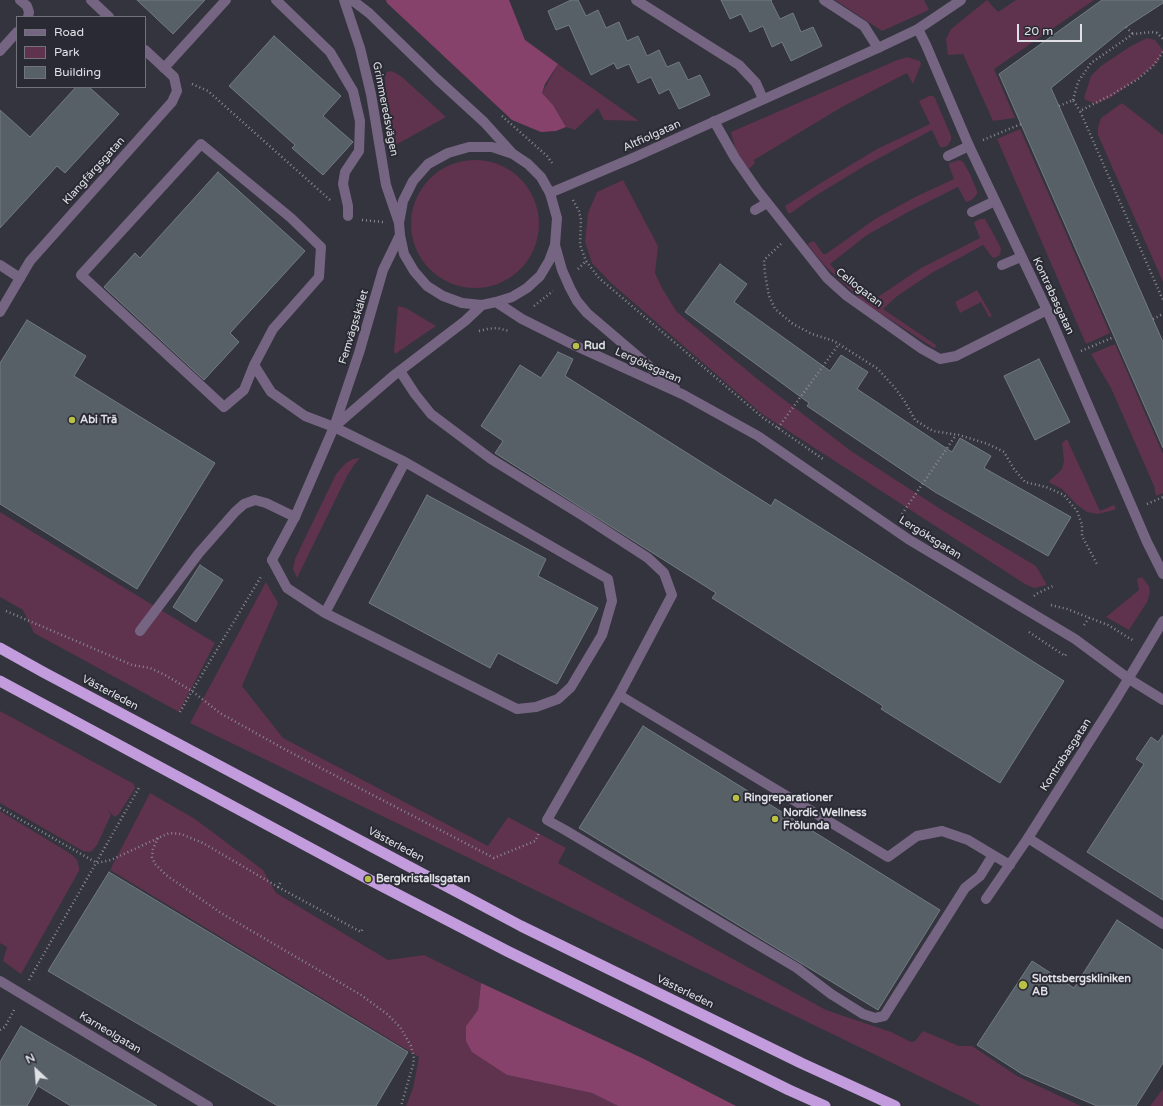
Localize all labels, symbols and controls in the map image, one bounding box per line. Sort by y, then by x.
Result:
legend [16,16,146,88]
scale bar [1019,16,1084,42]
text: 20 m [1024,24,1053,38]
text: Road [54,25,84,39]
text: Park [54,45,80,59]
street label: Grimmeredsvägen [369,61,401,157]
text: Building [54,65,101,79]
street label: Altfiolgatan [621,117,683,155]
street label: Klangfärgsgatan [60,134,128,208]
street label: Kontrabasgatan [1029,255,1077,337]
street label: Cellogatan [833,266,885,310]
street label: Femvägsskälet [336,288,372,366]
place label: Rud [584,339,605,353]
marker: Rud [571,341,581,351]
street label: Lergöksgatan [613,345,683,387]
place label: Abi Trä [80,413,117,427]
marker: Abi Trä [67,415,77,425]
street label: Lergöksgatan [896,513,964,563]
street label: Västerleden [80,673,140,713]
street label: Kontrabasgatan [1038,716,1094,794]
place label: Ringreparationer [744,791,833,805]
marker: Ringreparationer [731,793,741,803]
place label: Nordic Wellness Frölunda [783,806,867,832]
marker: Nordic Wellness Frölunda [770,814,780,824]
street label: Västerleden [366,825,426,865]
place label: Bergkristallsgatan [376,872,470,886]
marker: Bergkristallsgatan [363,874,373,884]
place label: Slottsbergskliniken AB [1032,972,1131,998]
street label: Västerleden [654,973,716,1011]
marker: Slottsbergskliniken AB [1017,979,1029,991]
street label: Karneolgatan [77,1009,143,1057]
north arrow [16,1050,56,1090]
text: N [24,1051,37,1067]

